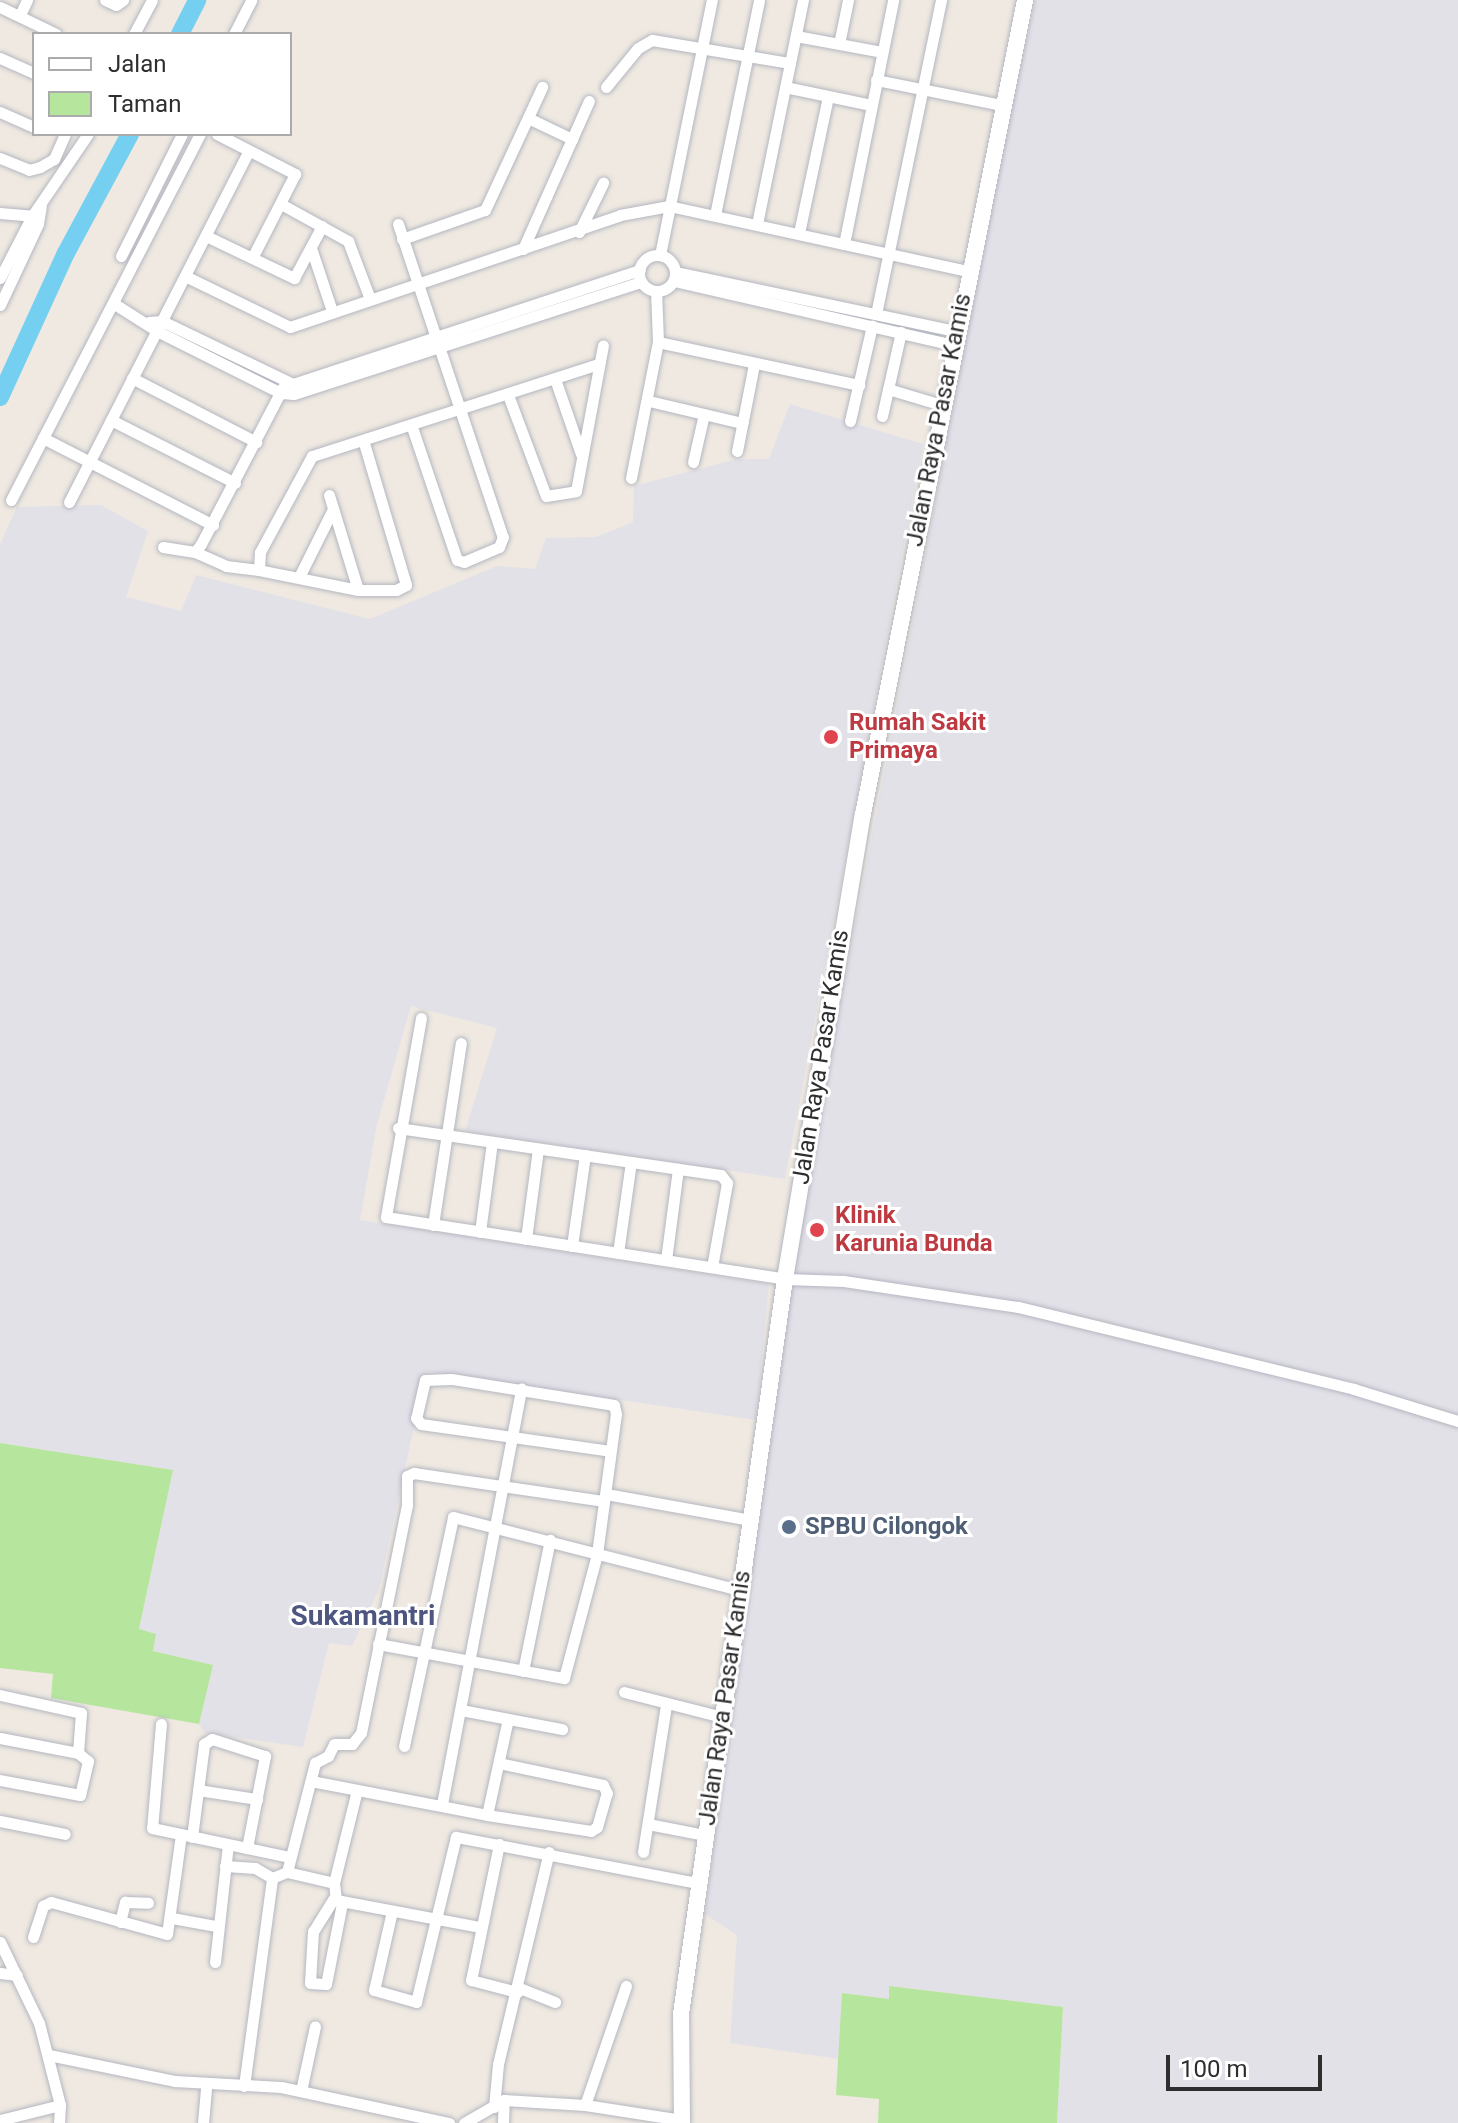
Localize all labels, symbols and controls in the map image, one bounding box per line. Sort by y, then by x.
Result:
legend [32,32,292,136]
text: Jalan [108,50,166,78]
text: Taman [108,90,181,118]
street label: Jalan Raya Pasar Kamis [900,291,978,549]
place label: Rumah Sakit Primaya [849,709,986,765]
marker: Rumah Sakit Primaya [820,726,842,748]
street label: Jalan Raya Pasar Kamis [787,928,855,1186]
place label: Klinik Karunia Bunda [835,1202,993,1258]
marker: Klinik Karunia Bunda [806,1219,828,1241]
place label: SPBU Cilongok [805,1513,968,1541]
marker: SPBU Cilongok [780,1518,798,1536]
street label: Jalan Raya Pasar Kamis [693,1569,757,1827]
district label: Sukamantri [291,1599,435,1633]
scale bar [1170,2039,1326,2089]
text: 100 m [1180,2055,1247,2083]

